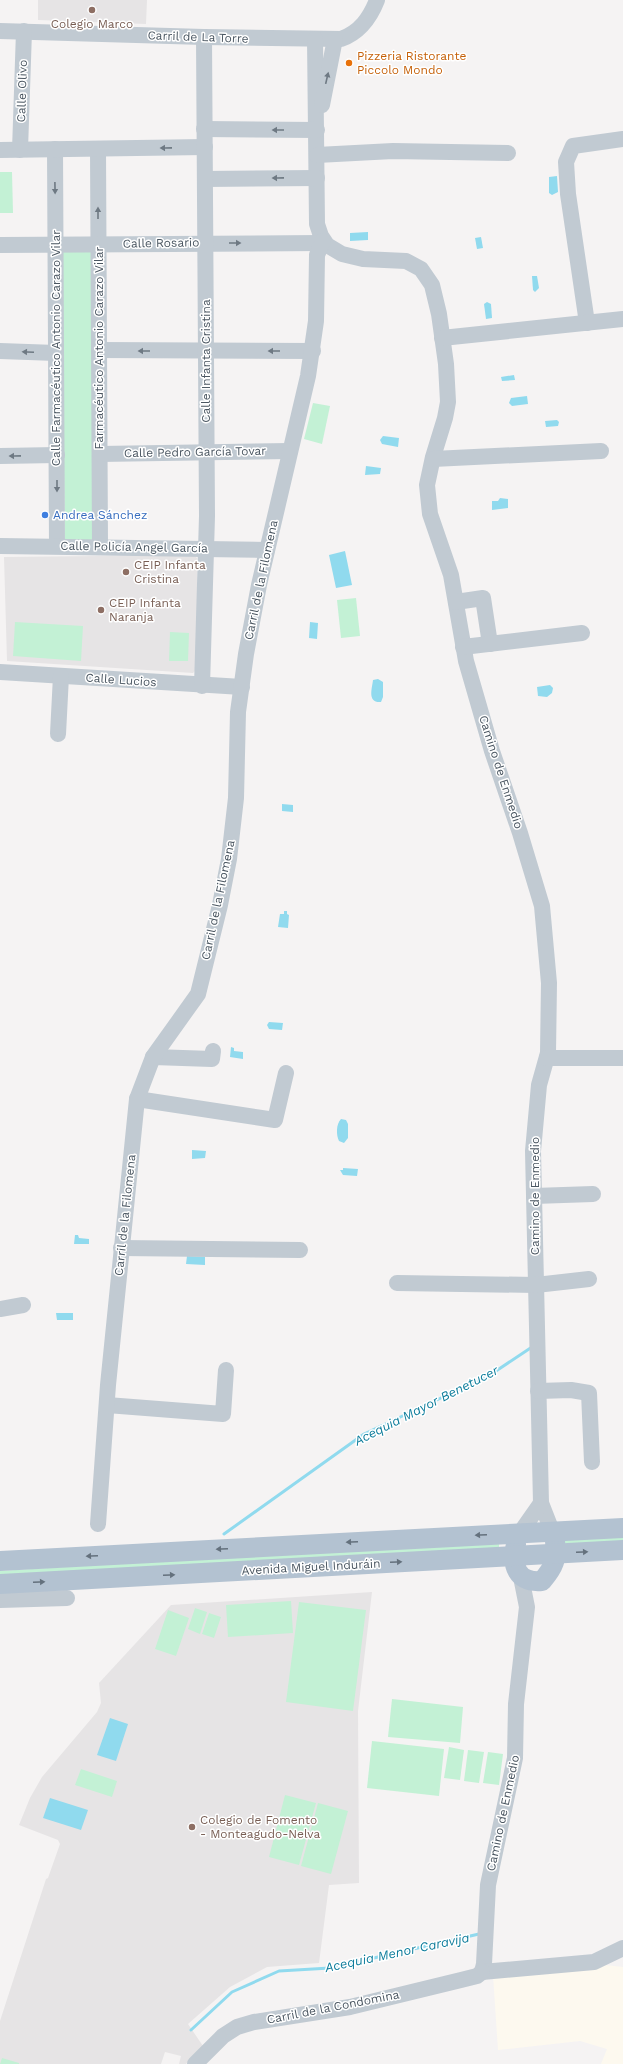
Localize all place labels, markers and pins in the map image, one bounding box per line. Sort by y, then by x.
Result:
marker: Colegio Marco [87,5,97,15]
place label: Colegio Marco [51,17,133,31]
place label: Pizzeria Ristorante Piccolo Mondo [357,49,466,77]
marker: Pizzeria Ristorante Piccolo Mondo [344,58,354,68]
place label: Andrea Sánchez [53,508,147,522]
marker: Andrea Sánchez [40,510,50,520]
place label: CEIP Infanta Cristina [134,558,206,586]
marker: CEIP Infanta Cristina [121,567,131,577]
place label: CEIP Infanta Naranja [109,596,181,624]
marker: CEIP Infanta Naranja [96,605,106,615]
place label: Colegio de Fomento - Monteagudo-Nelva [200,1813,320,1841]
marker: Colegio de Fomento - Monteagudo-Nelva [187,1822,197,1832]

